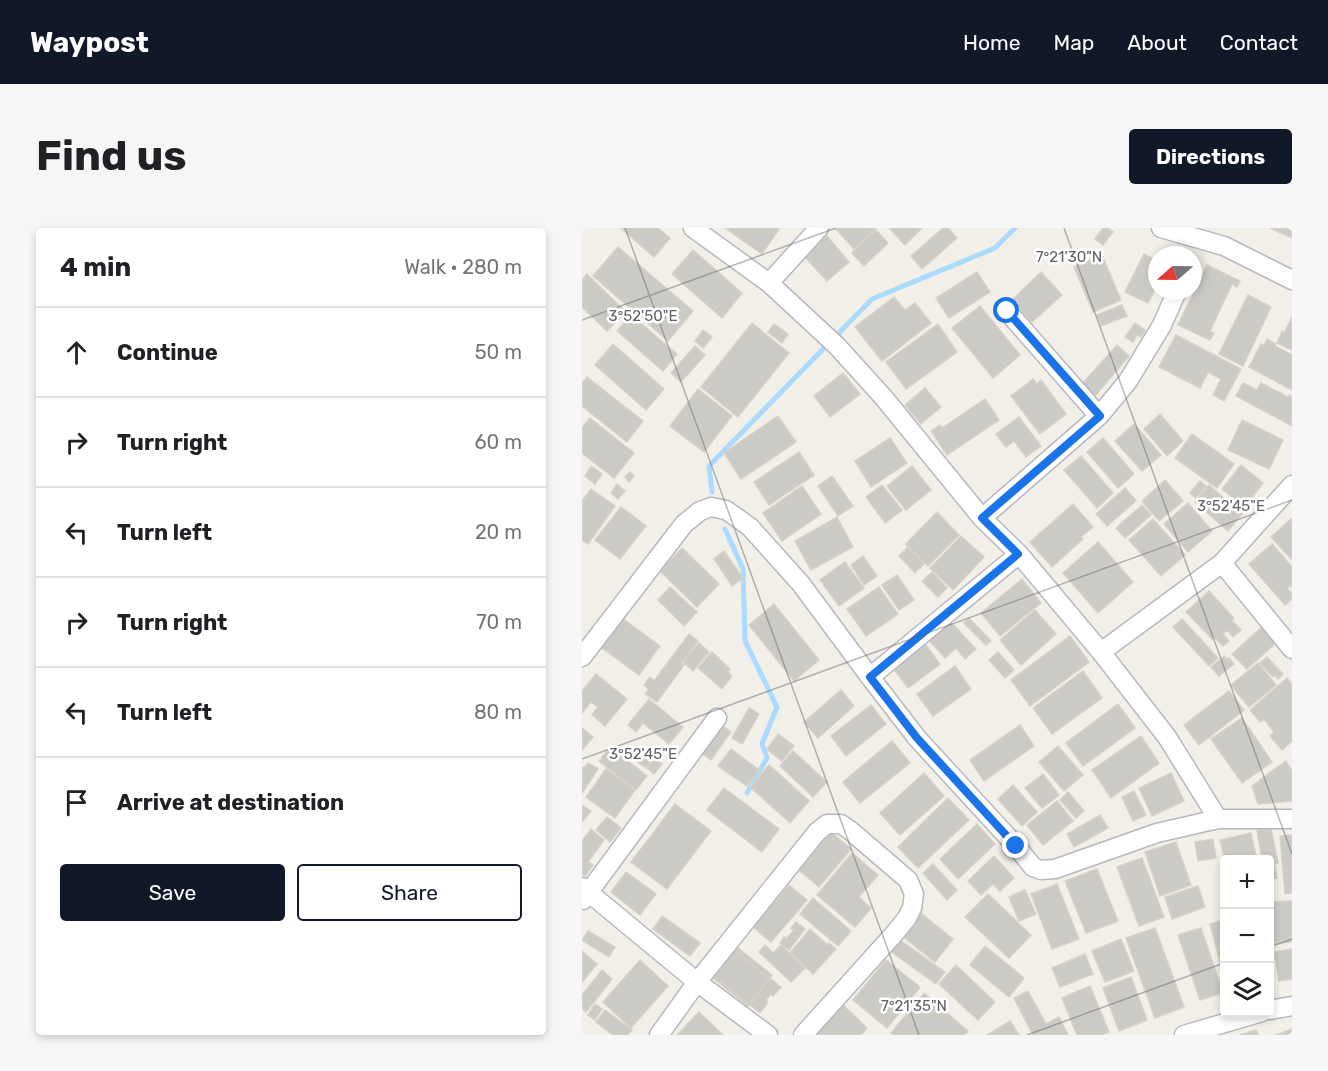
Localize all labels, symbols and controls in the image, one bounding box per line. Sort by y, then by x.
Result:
text: Waypost [30,26,149,59]
text: Home [963,30,1020,55]
text: Map [1053,30,1094,55]
text: About [1127,30,1187,55]
text: Contact [1220,30,1298,55]
button: Directions [1129,129,1292,184]
text: Find us [36,131,187,181]
north arrow [1148,246,1202,300]
text: 7°21'30"N [1036,248,1102,266]
text: 4 min [60,252,131,283]
text: Walk · 280 m [404,255,522,279]
route start [993,297,1019,323]
text: 3°52'50"E [609,307,677,325]
icon: ahead [60,336,93,369]
text: Continue [117,339,218,366]
text: 50 m [475,340,522,364]
icon: right [60,426,93,459]
text: Turn right [117,429,227,456]
text: 60 m [475,430,522,454]
text: 3°52'45"E [1197,497,1265,515]
icon: left [60,516,93,549]
text: Turn left [117,519,212,546]
text: 20 m [475,520,522,544]
icon: right [60,606,93,639]
text: Turn right [117,609,227,636]
text: 70 m [476,610,522,634]
icon: left [60,696,93,729]
text: Turn left [117,699,212,726]
text: 80 m [474,700,522,724]
text: 3°52'45"E [609,745,677,763]
icon: arrive [60,786,93,819]
text: Arrive at destination [117,789,344,816]
route end [1002,832,1028,858]
map controls [1220,855,1274,1017]
button: + [1220,855,1274,909]
button: Save [60,864,285,921]
button: Share [297,864,522,921]
button: − [1220,909,1274,963]
button: layers [1220,963,1274,1017]
text: 7°21'35"N [881,997,947,1015]

